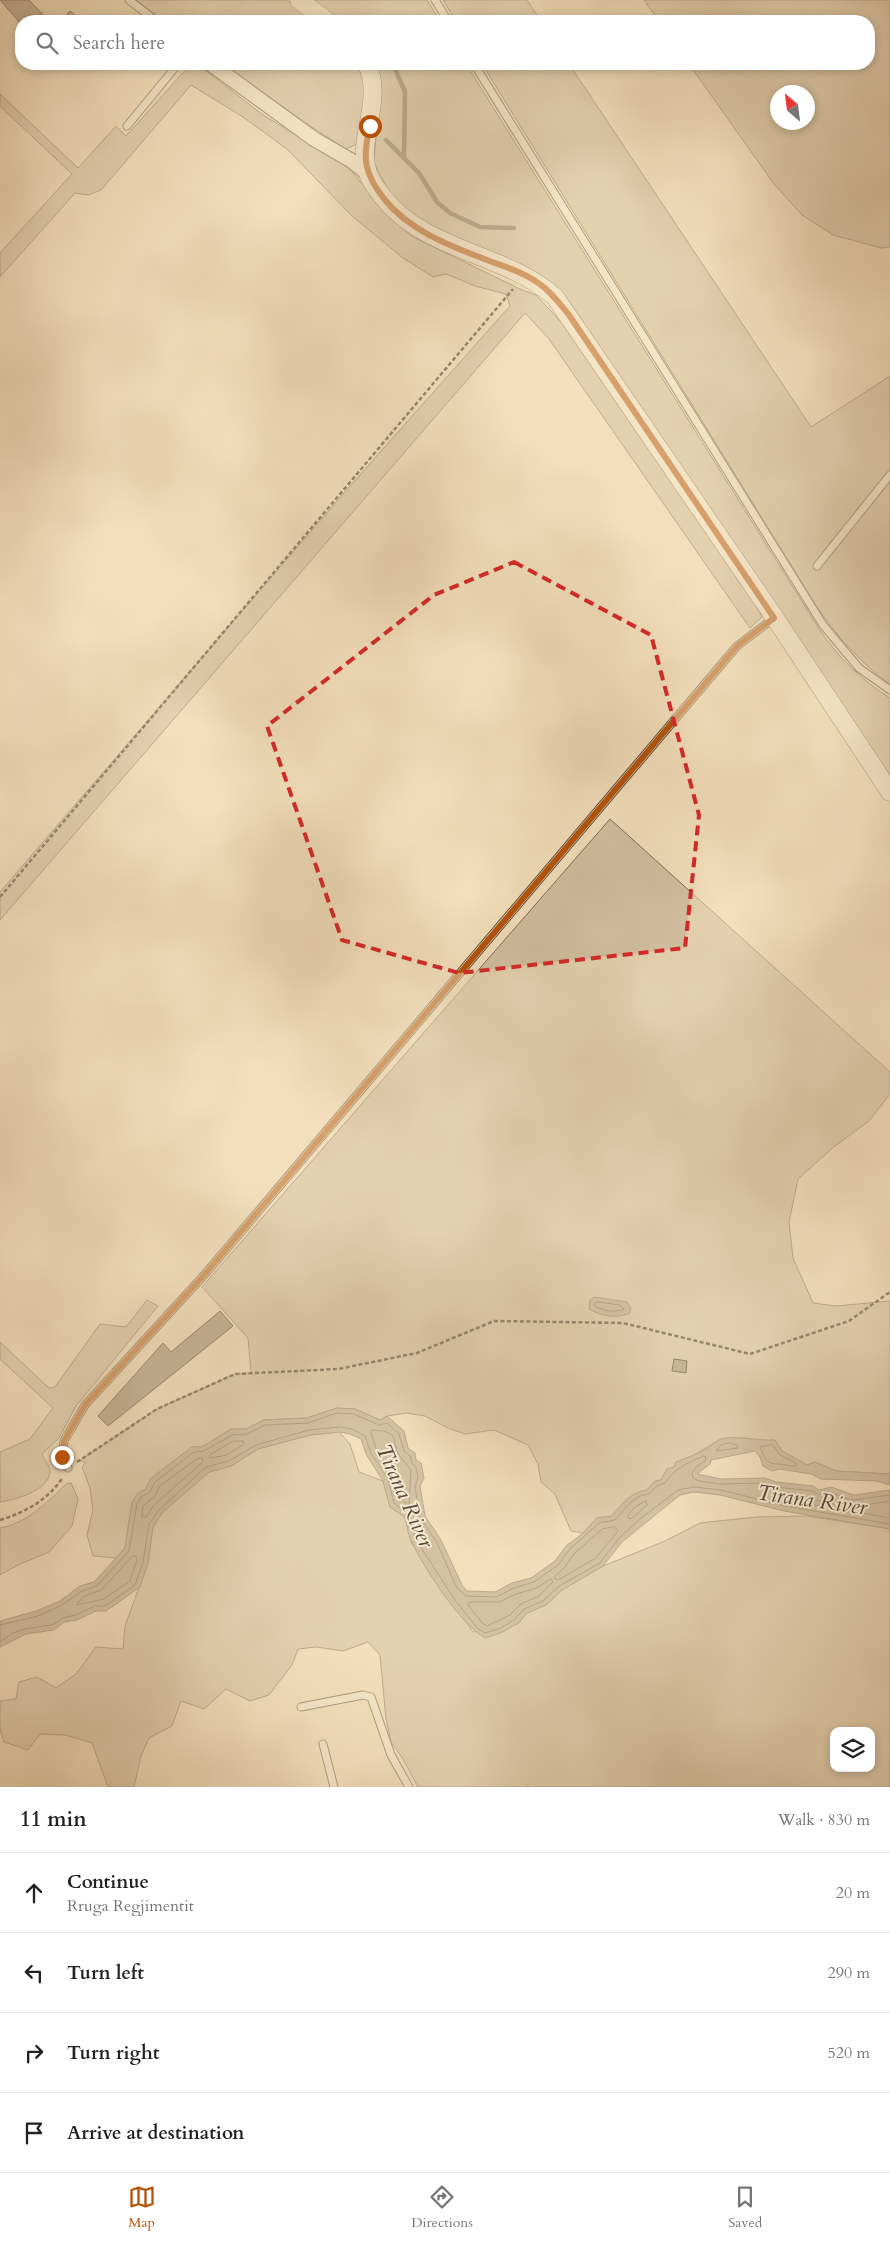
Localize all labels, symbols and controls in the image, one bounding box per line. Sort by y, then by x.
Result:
search box [15,15,875,70]
icon: search [33,29,61,57]
text: Search here [73,30,165,56]
north arrow [770,85,815,130]
route start [359,115,382,138]
water label: Tirana River [369,1439,442,1553]
route end [51,1446,74,1469]
water label: Tirana River [755,1477,870,1523]
map controls [830,1727,875,1772]
button: layers [830,1727,875,1772]
text: 11 min [20,1805,87,1834]
text: Walk · 830 m [778,1809,870,1831]
text: Continue [67,1869,149,1895]
icon: ahead [20,1879,48,1907]
text: 20 m [836,1882,870,1904]
text: Rruga Regjimentit [67,1895,194,1917]
icon: left [20,1959,48,1987]
text: Turn left [67,1960,144,1986]
text: 290 m [828,1962,870,1984]
icon: right [20,2039,48,2067]
text: Turn right [67,2040,159,2066]
text: 520 m [828,2042,870,2064]
icon: arrive [20,2119,48,2147]
text: Arrive at destination [67,2120,244,2146]
tab: Map [128,2183,156,2232]
tab: Directions [411,2183,473,2232]
tab: Saved [728,2183,762,2232]

